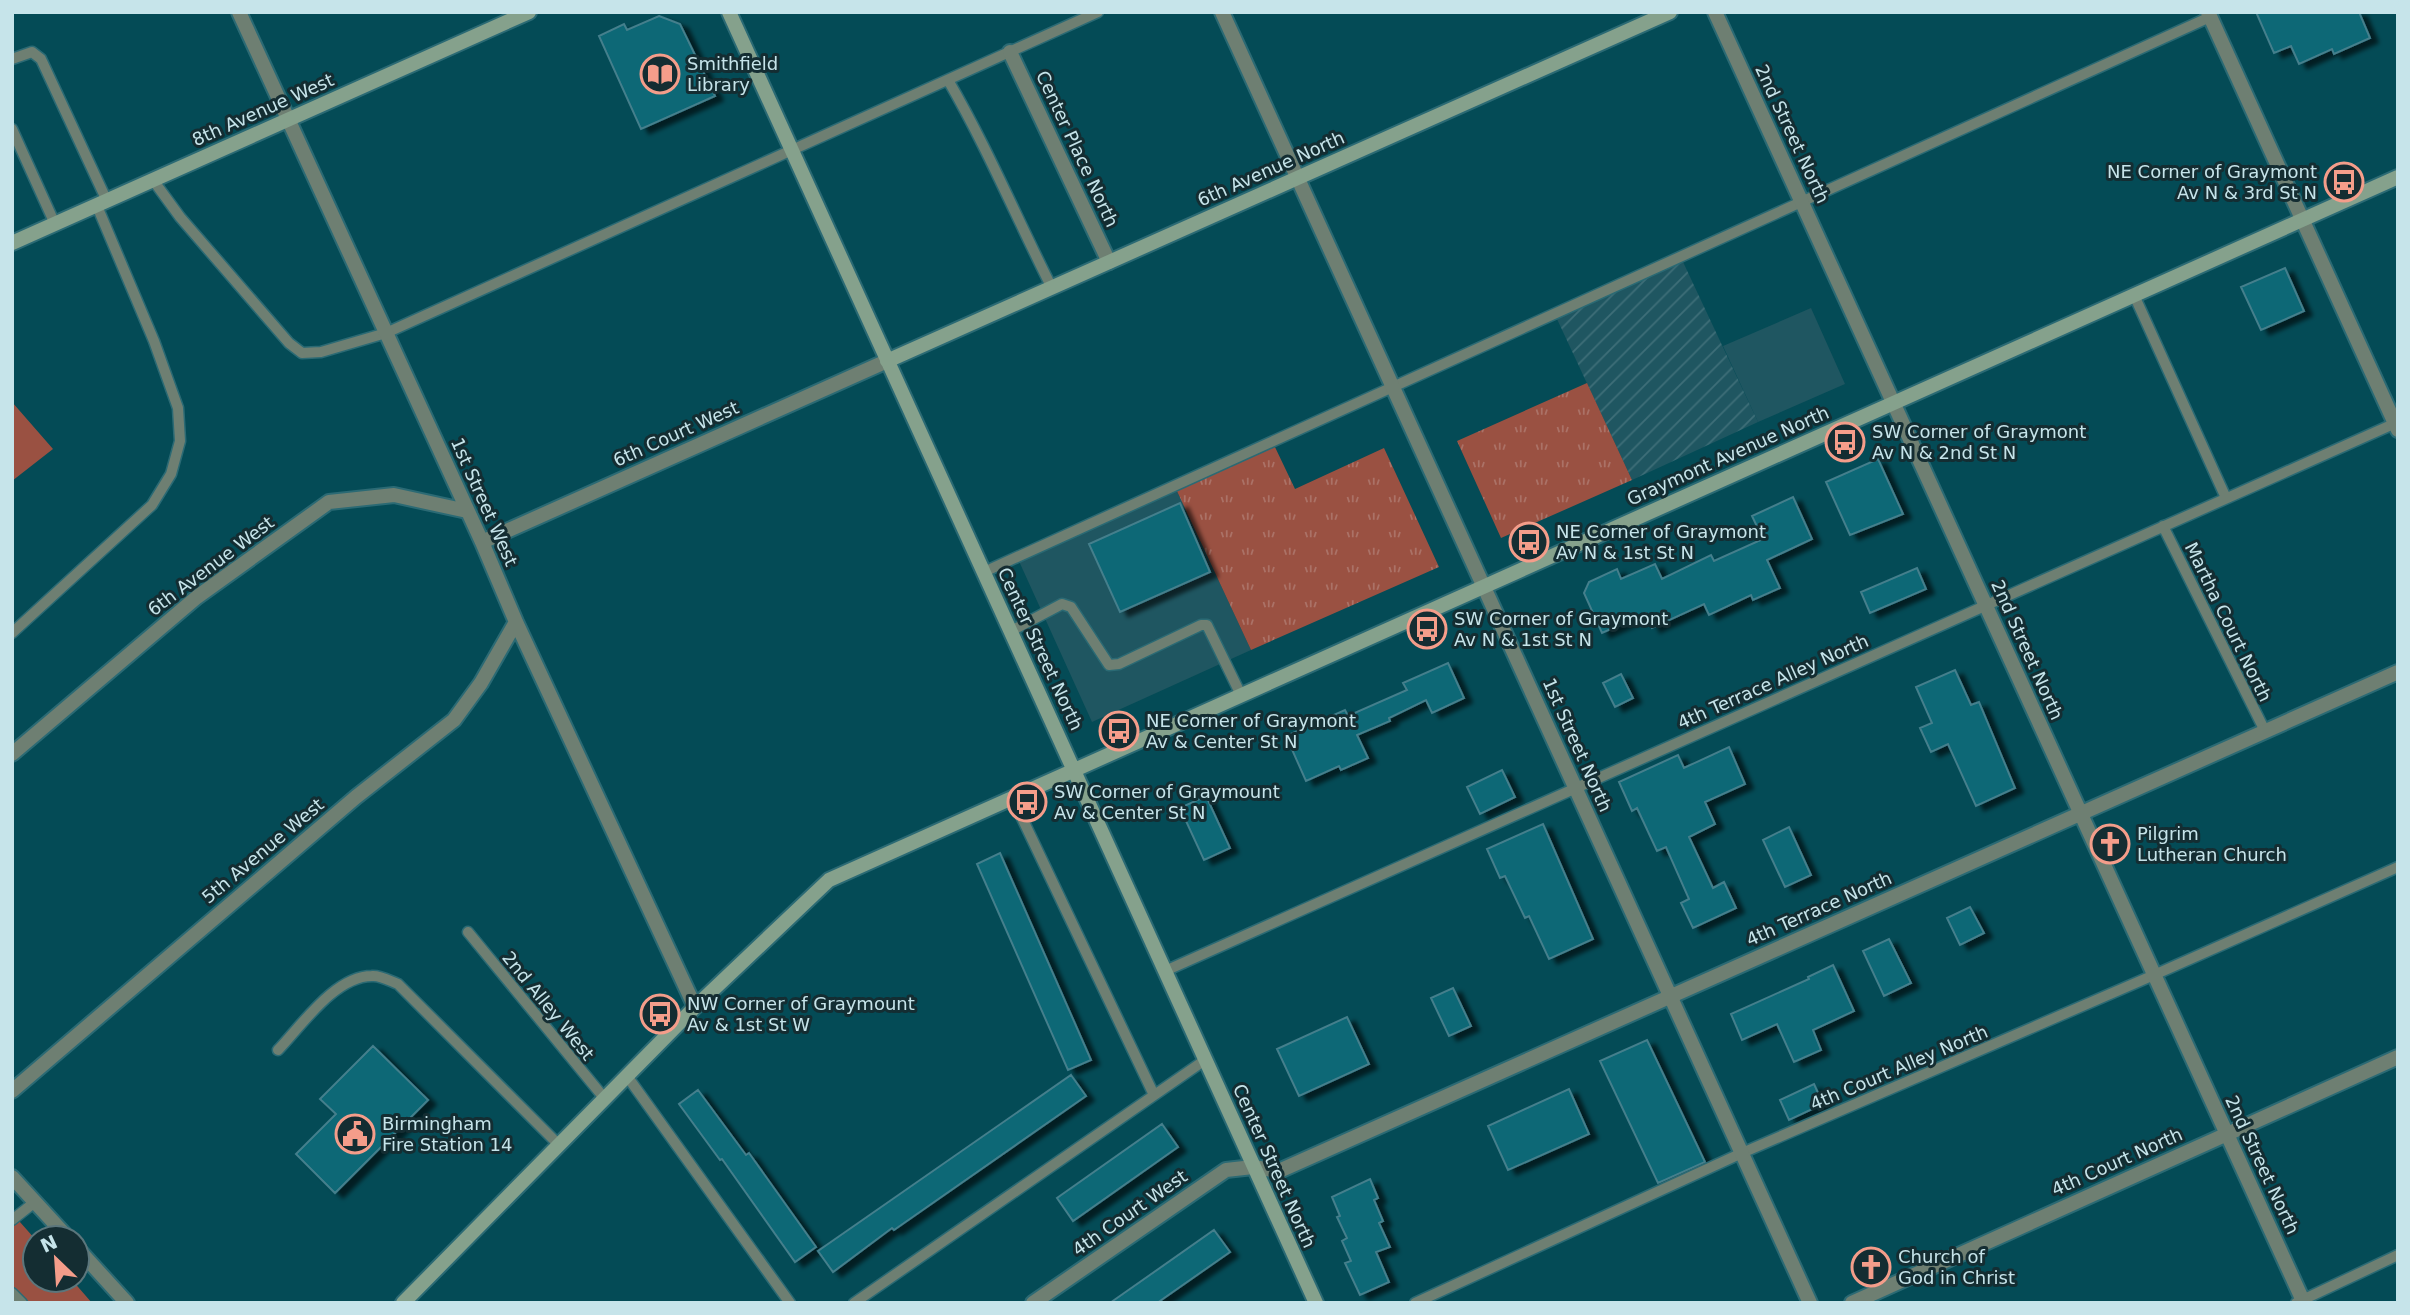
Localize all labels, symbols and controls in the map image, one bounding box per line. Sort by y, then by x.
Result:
library icon: Smithfield Library [639,53,681,95]
place label: Smithfield Library [687,53,778,95]
street label: 2nd Street North [1751,61,1834,207]
street label: Center Place North [1032,67,1123,230]
street label: 8th Avenue West [189,69,337,150]
street label: 6th Avenue North [1194,127,1348,210]
place label: NE Corner of Graymont Av N & 3rd St N [2107,161,2317,203]
bus stop icon: NE Corner of Graymont Av N & 3rd St N [2323,161,2365,203]
street label: 6th Court West [610,396,742,471]
street label: Graymont Avenue North [1624,401,1832,510]
bus stop icon: SW Corner of Graymont Av N & 2nd St N [1824,421,1866,463]
place label: SW Corner of Graymont Av N & 2nd St N [1872,421,2086,463]
street label: 1st Street West [447,434,522,569]
street label: 6th Avenue West [143,511,278,620]
bus stop icon: NE Corner of Graymont Av N & 1st St N [1508,521,1550,563]
place label: NE Corner of Graymont Av N & 1st St N [1556,521,1766,563]
street label: Martha Court North [2181,539,2276,705]
street label: Center Street North [994,564,1087,733]
street label: 2nd Street North [1987,577,2068,723]
bus stop icon: SW Corner of Graymont Av N & 1st St N [1406,608,1448,650]
place label: SW Corner of Graymont Av N & 1st St N [1454,608,1668,650]
street label: 4th Terrace Alley North [1674,630,1872,733]
street label: 1st Street North [1539,675,1616,815]
bus stop icon: NE Corner of Graymont Av & Center St N [1098,710,1140,752]
place label: NE Corner of Graymont Av & Center St N [1146,710,1356,752]
bus stop icon: SW Corner of Graymount Av & Center St N [1006,781,1048,823]
place label: SW Corner of Graymount Av & Center St N [1054,781,1280,823]
street label: 5th Avenue West [198,794,328,908]
church icon: Pilgrim Lutheran Church [2089,823,2131,865]
place label: Pilgrim Lutheran Church [2137,823,2287,865]
street label: 4th Terrace North [1743,867,1895,950]
street label: 2nd Alley West [498,947,599,1064]
bus stop icon: NW Corner of Graymount Av & 1st St W [639,993,681,1035]
place label: NW Corner of Graymount Av & 1st St W [687,993,915,1035]
street label: 4th Court Alley North [1807,1021,1991,1115]
street label: Center Street North [1229,1081,1320,1251]
street label: 2nd Street North [2221,1092,2304,1238]
public building icon: Birmingham Fire Station 14 [334,1113,376,1155]
place label: Birmingham Fire Station 14 [382,1113,512,1155]
street label: 4th Court North [2048,1123,2186,1200]
street label: 4th Court West [1068,1165,1191,1260]
north arrow [21,1224,91,1294]
text: N [37,1230,61,1257]
church icon: Church of God in Christ [1850,1246,1892,1288]
place label: Church of God in Christ [1898,1246,2015,1288]

